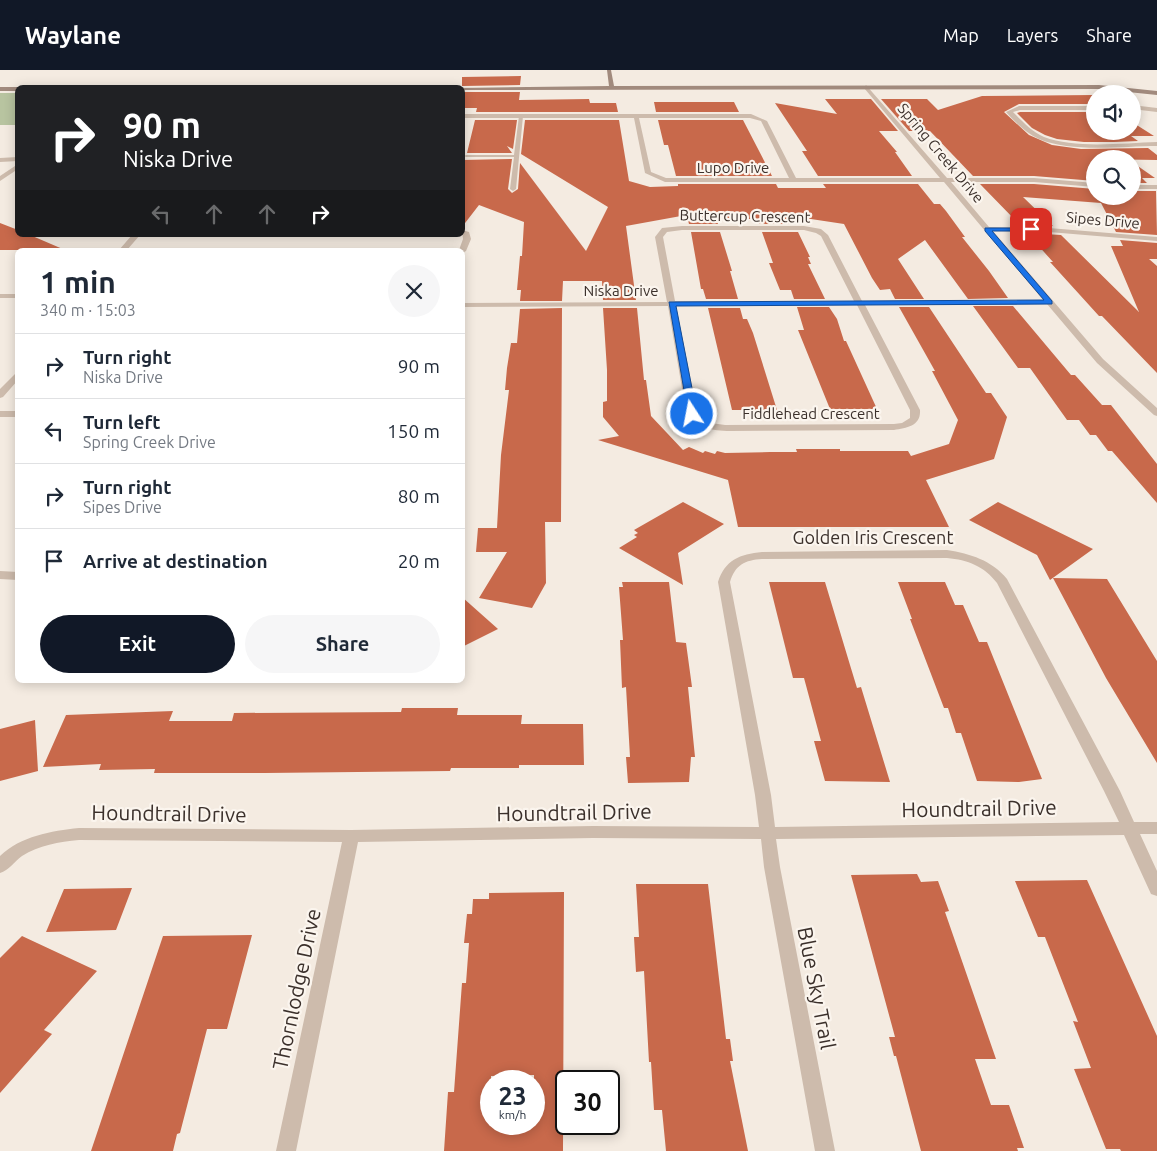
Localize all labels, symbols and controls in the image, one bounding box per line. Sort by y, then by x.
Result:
text: Waylane [25,22,121,49]
text: Map [943,25,979,45]
text: Layers [1007,25,1058,45]
text: Share [1086,25,1132,45]
map controls [1086,85,1141,205]
button: sound [1086,85,1141,140]
street label: Spring Creek Drive [894,100,988,206]
icon: right [40,105,105,170]
text: 90 m [123,105,201,145]
text: Niska Drive [123,146,233,171]
button: search [1086,150,1141,205]
street label: Lupo Drive [697,159,769,176]
icon: left [147,200,175,228]
icon: ahead [200,200,228,228]
icon: ahead [253,200,281,228]
icon: right [306,200,334,228]
street label: Buttercup Crescent [679,206,811,226]
pin [1010,208,1052,250]
street label: Sipes Drive [1065,208,1141,232]
icon: arrive [1017,215,1045,243]
text: 1 min [40,265,116,299]
button: close [388,265,440,317]
street label: Niska Drive [583,282,659,299]
text: 340 m · 15:03 [40,301,136,319]
text: Turn right [83,346,171,368]
icon: right [40,352,68,380]
text: 90 m [398,355,440,377]
text: Niska Drive [83,368,163,386]
position arrow [665,387,717,439]
street label: Fiddlehead Crescent [742,405,880,422]
text: Turn left [83,411,161,433]
icon: left [40,417,68,445]
text: 150 m [387,420,440,442]
text: Spring Creek Drive [83,433,216,451]
text: Turn right [83,476,171,498]
icon: right [40,482,68,510]
text: 80 m [398,485,440,507]
text: Sipes Drive [83,498,162,516]
street label: Golden Iris Crescent [793,527,953,547]
icon: arrive [40,547,68,575]
text: Arrive at destination [83,550,268,572]
text: 20 m [398,550,440,572]
button: Exit [40,615,235,673]
button: Share [245,615,440,673]
street label: Houndtrail Drive [901,795,1057,821]
street label: Houndtrail Drive [496,799,652,825]
street label: Houndtrail Drive [91,800,247,826]
street label: Thornlodge Drive [267,906,325,1072]
street label: Blue Sky Trail [793,925,841,1051]
speed limit sign: 30 [555,1070,620,1135]
text: 23 [498,1082,527,1110]
text: km/h [499,1108,526,1121]

